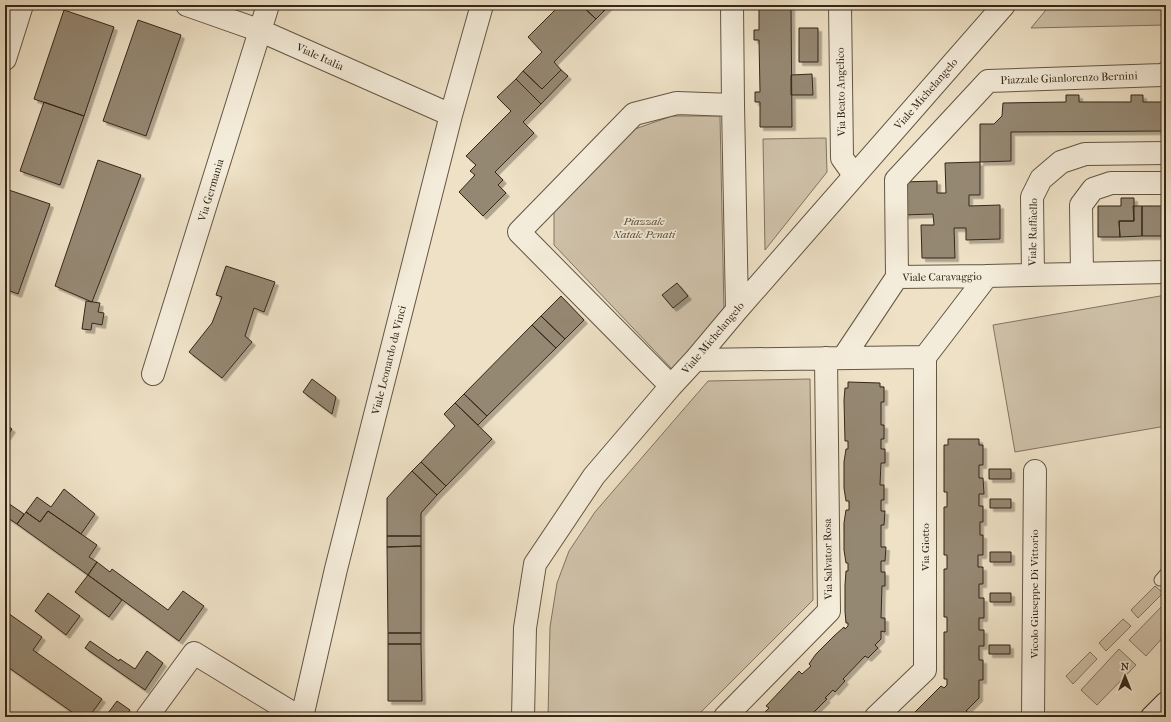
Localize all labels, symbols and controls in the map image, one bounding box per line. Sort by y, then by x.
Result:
street label: Viale Italia [293,40,347,74]
street label: Via Beato Angelico [834,47,848,138]
street label: Viale Michelangelo [891,55,961,133]
street label: Piazzale Gianlorenzo Bernini [1000,69,1139,87]
street label: Via Germania [195,156,227,224]
street label: Viale Raffaello [1026,197,1040,267]
park label: Piazzale Natale Penati [612,215,676,241]
street label: Viale Caravaggio [901,270,982,284]
street label: Viale Michelangelo [678,299,747,377]
street label: Viale Leonardo da Vinci [369,303,409,417]
street label: Via Salvator Rosa [821,517,835,601]
street label: Via Giotto [919,523,932,572]
street label: Vicolo Giuseppe Di Vittorio [1028,529,1041,660]
north arrow [1105,656,1145,696]
text: N [1121,660,1130,673]

